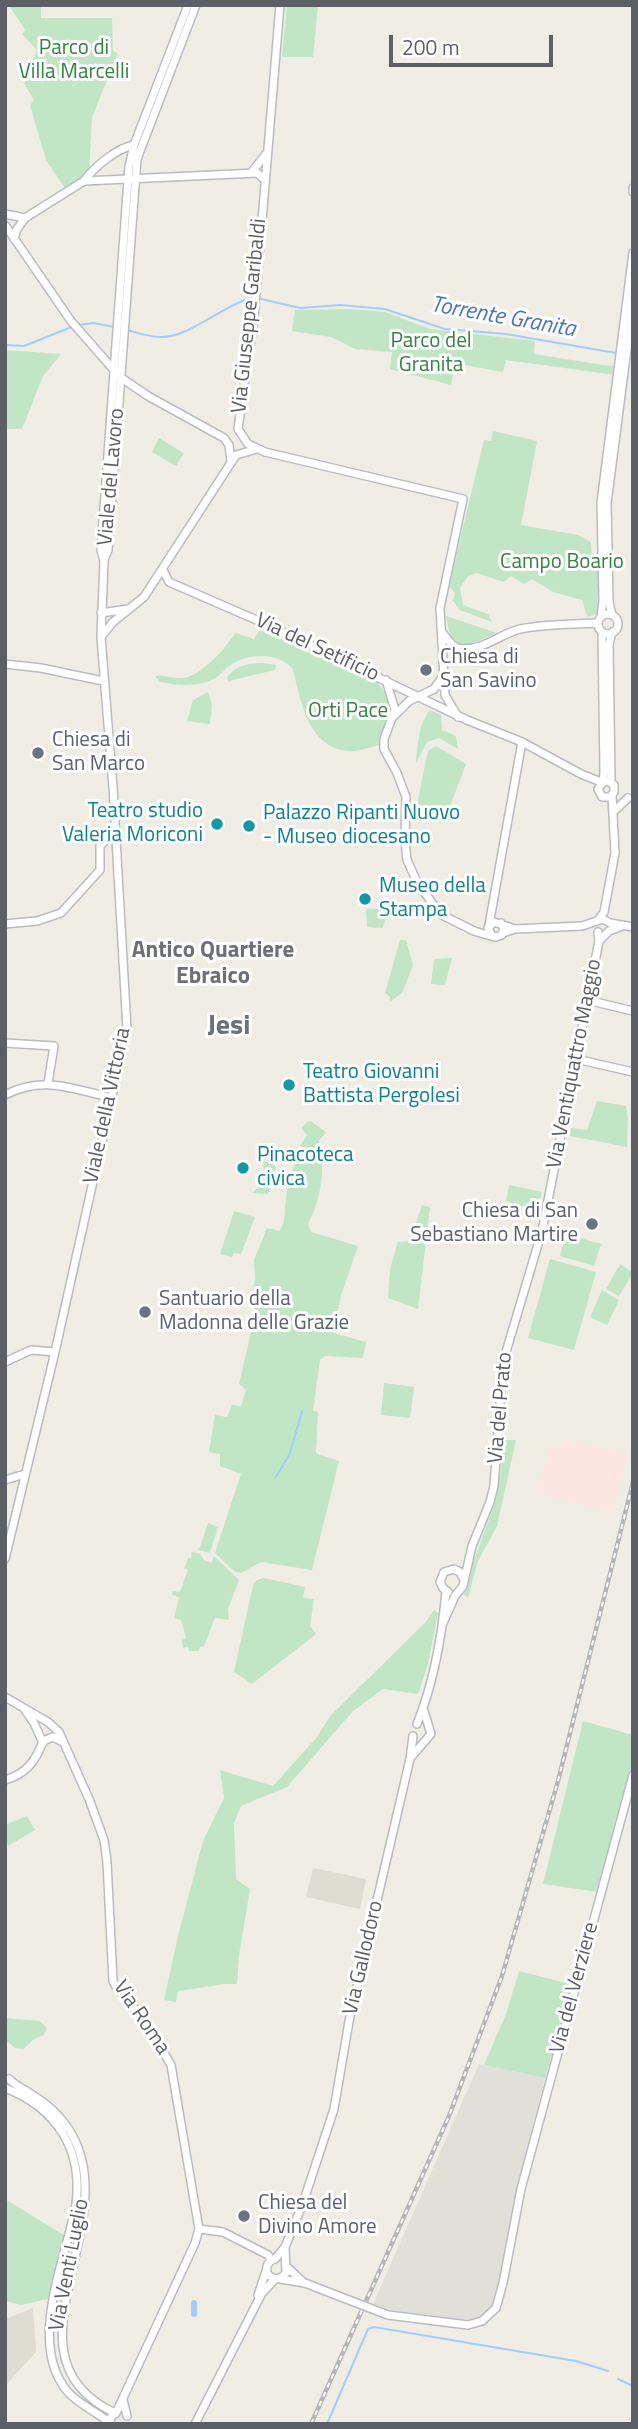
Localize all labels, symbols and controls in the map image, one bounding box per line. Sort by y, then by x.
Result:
scale bar [393,21,558,65]
text: 200 m [402,31,459,63]
park label: Parco di Villa Marcelli [19,36,129,86]
street label: Via Giuseppe Garibaldi [227,217,273,415]
water label: Torrente Granita [429,292,577,344]
park label: Parco del Granita [390,329,472,379]
street label: Viale del Lavoro [93,407,131,547]
park label: Campo Boario [500,550,624,576]
street label: Via del Setificio [251,608,383,688]
place label: Chiesa di San Savino [440,645,537,695]
marker: Chiesa di San Savino [418,662,434,678]
park label: Orti Pace [308,699,388,725]
place label: Chiesa di San Marco [52,728,145,778]
marker: Chiesa di San Marco [30,745,46,761]
place label: Teatro studio Valeria Moriconi [62,799,203,849]
place label: Palazzo Ripanti Nuovo - Museo diocesano [263,801,460,851]
marker: Teatro studio Valeria Moriconi [209,816,225,832]
marker: Palazzo Ripanti Nuovo - Museo diocesano [241,818,257,834]
place label: Museo della Stampa [379,874,486,924]
marker: Museo della Stampa [357,891,373,907]
district label: Antico Quartiere Ebraico [132,937,294,991]
street label: Via Ventiquattro Maggio [542,957,608,1171]
district label: Jesi [207,1010,251,1044]
street label: Viale della Vittoria [79,1026,137,1186]
place label: Teatro Giovanni Battista Pergolesi [303,1060,460,1110]
marker: Teatro Giovanni Battista Pergolesi [281,1077,297,1093]
place label: Pinacoteca civica [257,1143,354,1193]
marker: Pinacoteca civica [235,1160,251,1176]
place label: Chiesa di San Sebastiano Martire [410,1199,578,1249]
marker: Chiesa di San Sebastiano Martire [584,1216,600,1232]
place label: Santuario della Madonna delle Grazie [159,1287,349,1337]
marker: Santuario della Madonna delle Grazie [137,1304,153,1320]
street label: Via del Prato [484,1351,518,1465]
street label: Via Gallodoro [339,1898,389,2018]
street label: Via del Verziere [545,1920,605,2056]
street label: Via Roma [107,1976,175,2060]
place label: Chiesa del Divino Amore [258,2191,377,2241]
street label: Via Venti Luglio [45,2197,95,2333]
marker: Chiesa del Divino Amore [236,2208,252,2224]

